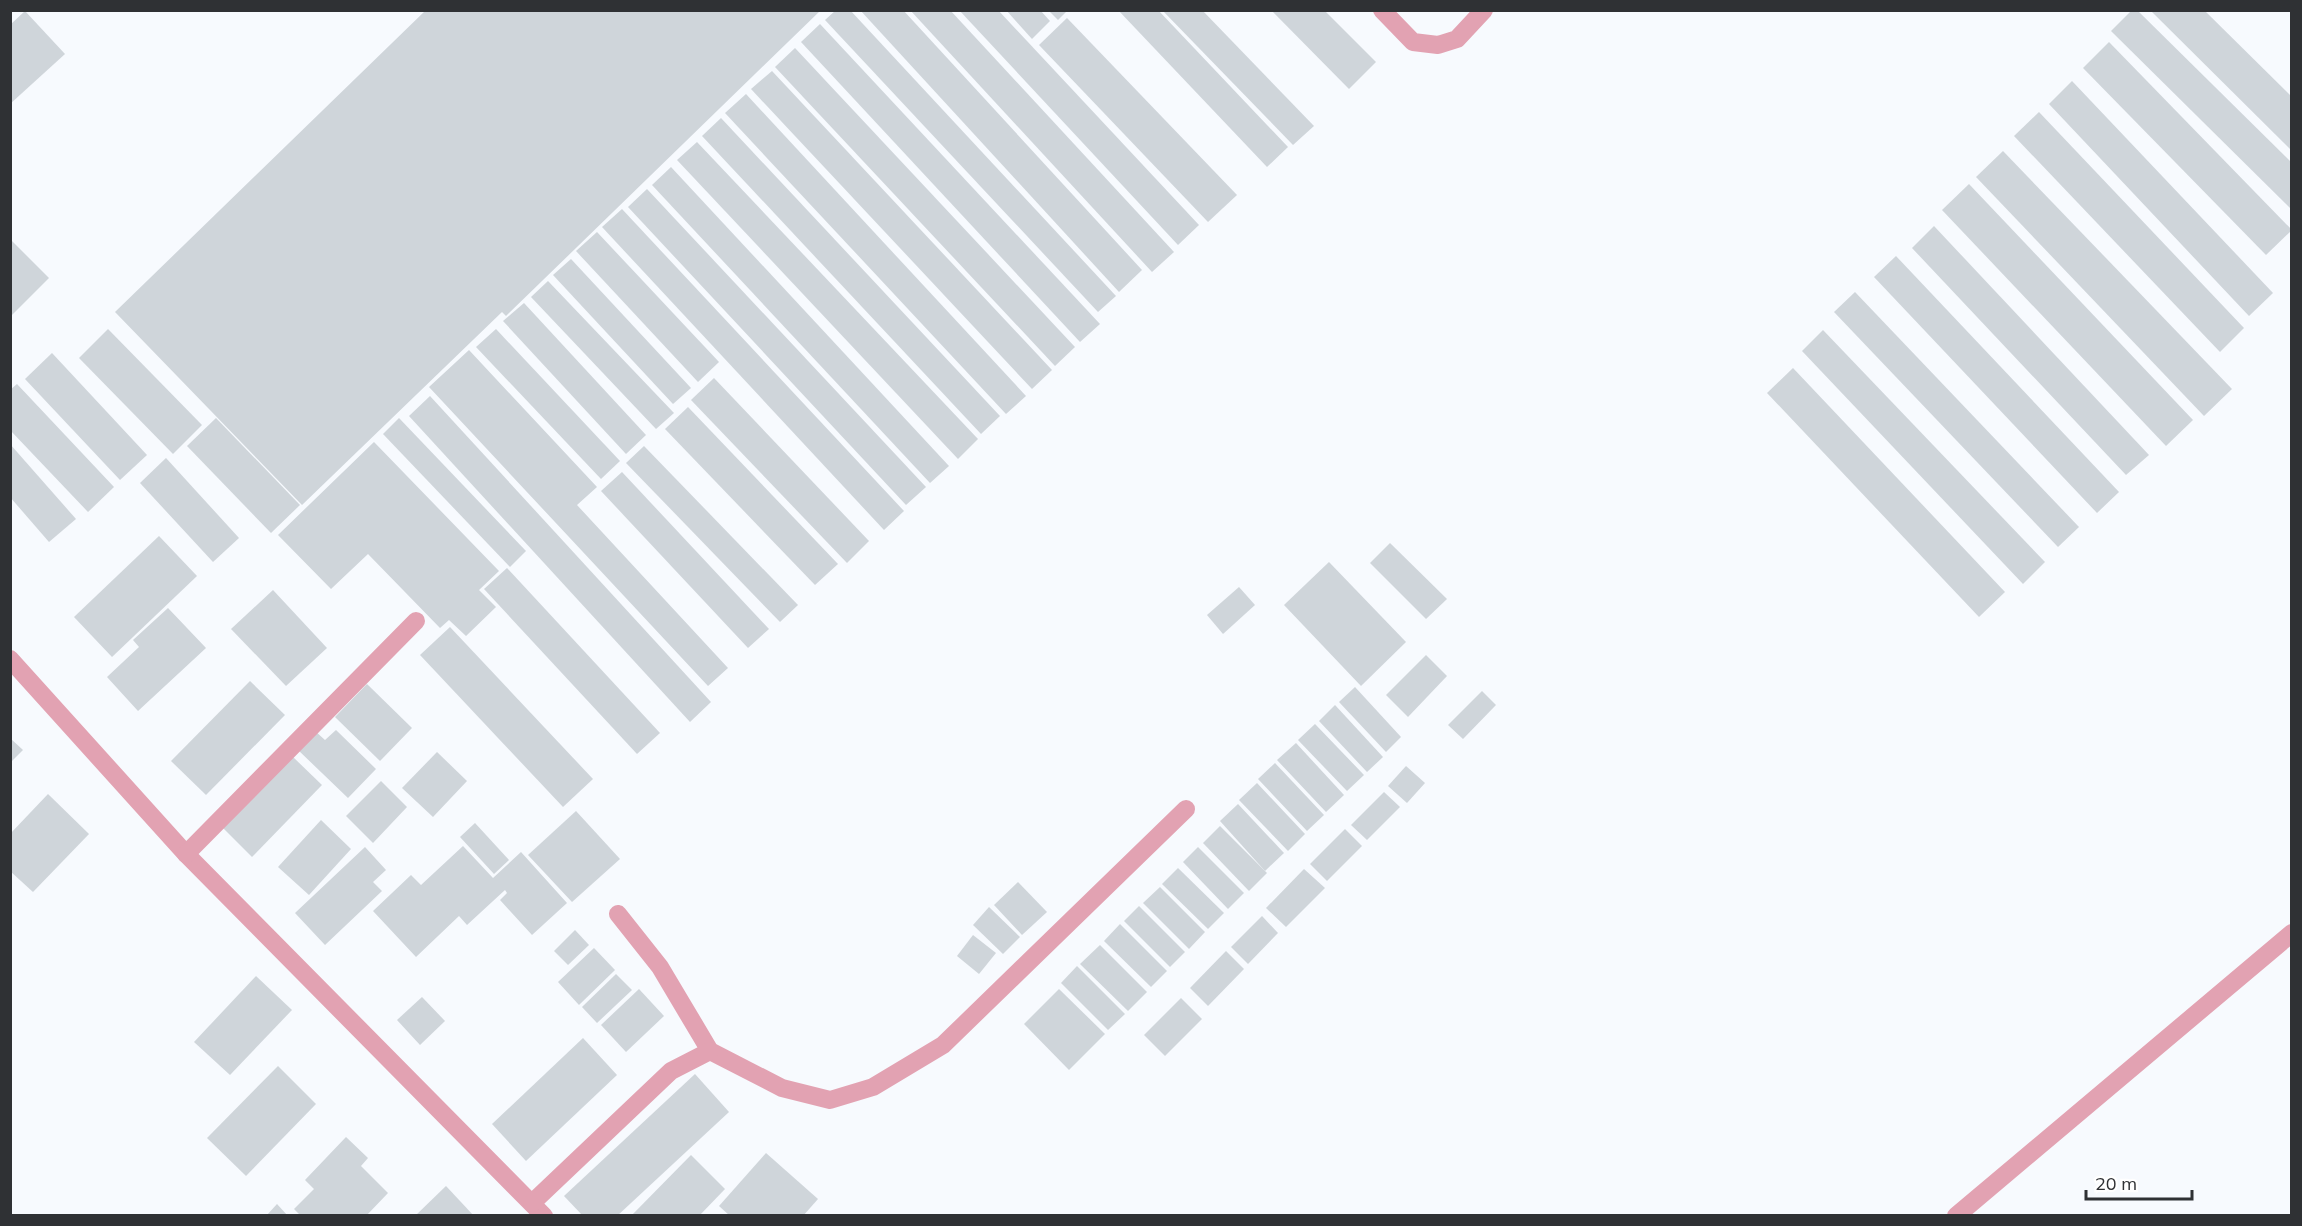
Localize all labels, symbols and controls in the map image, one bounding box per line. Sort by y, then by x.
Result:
scale bar [2086,1163,2192,1201]
text: 20 m [2095,1172,2137,1195]

